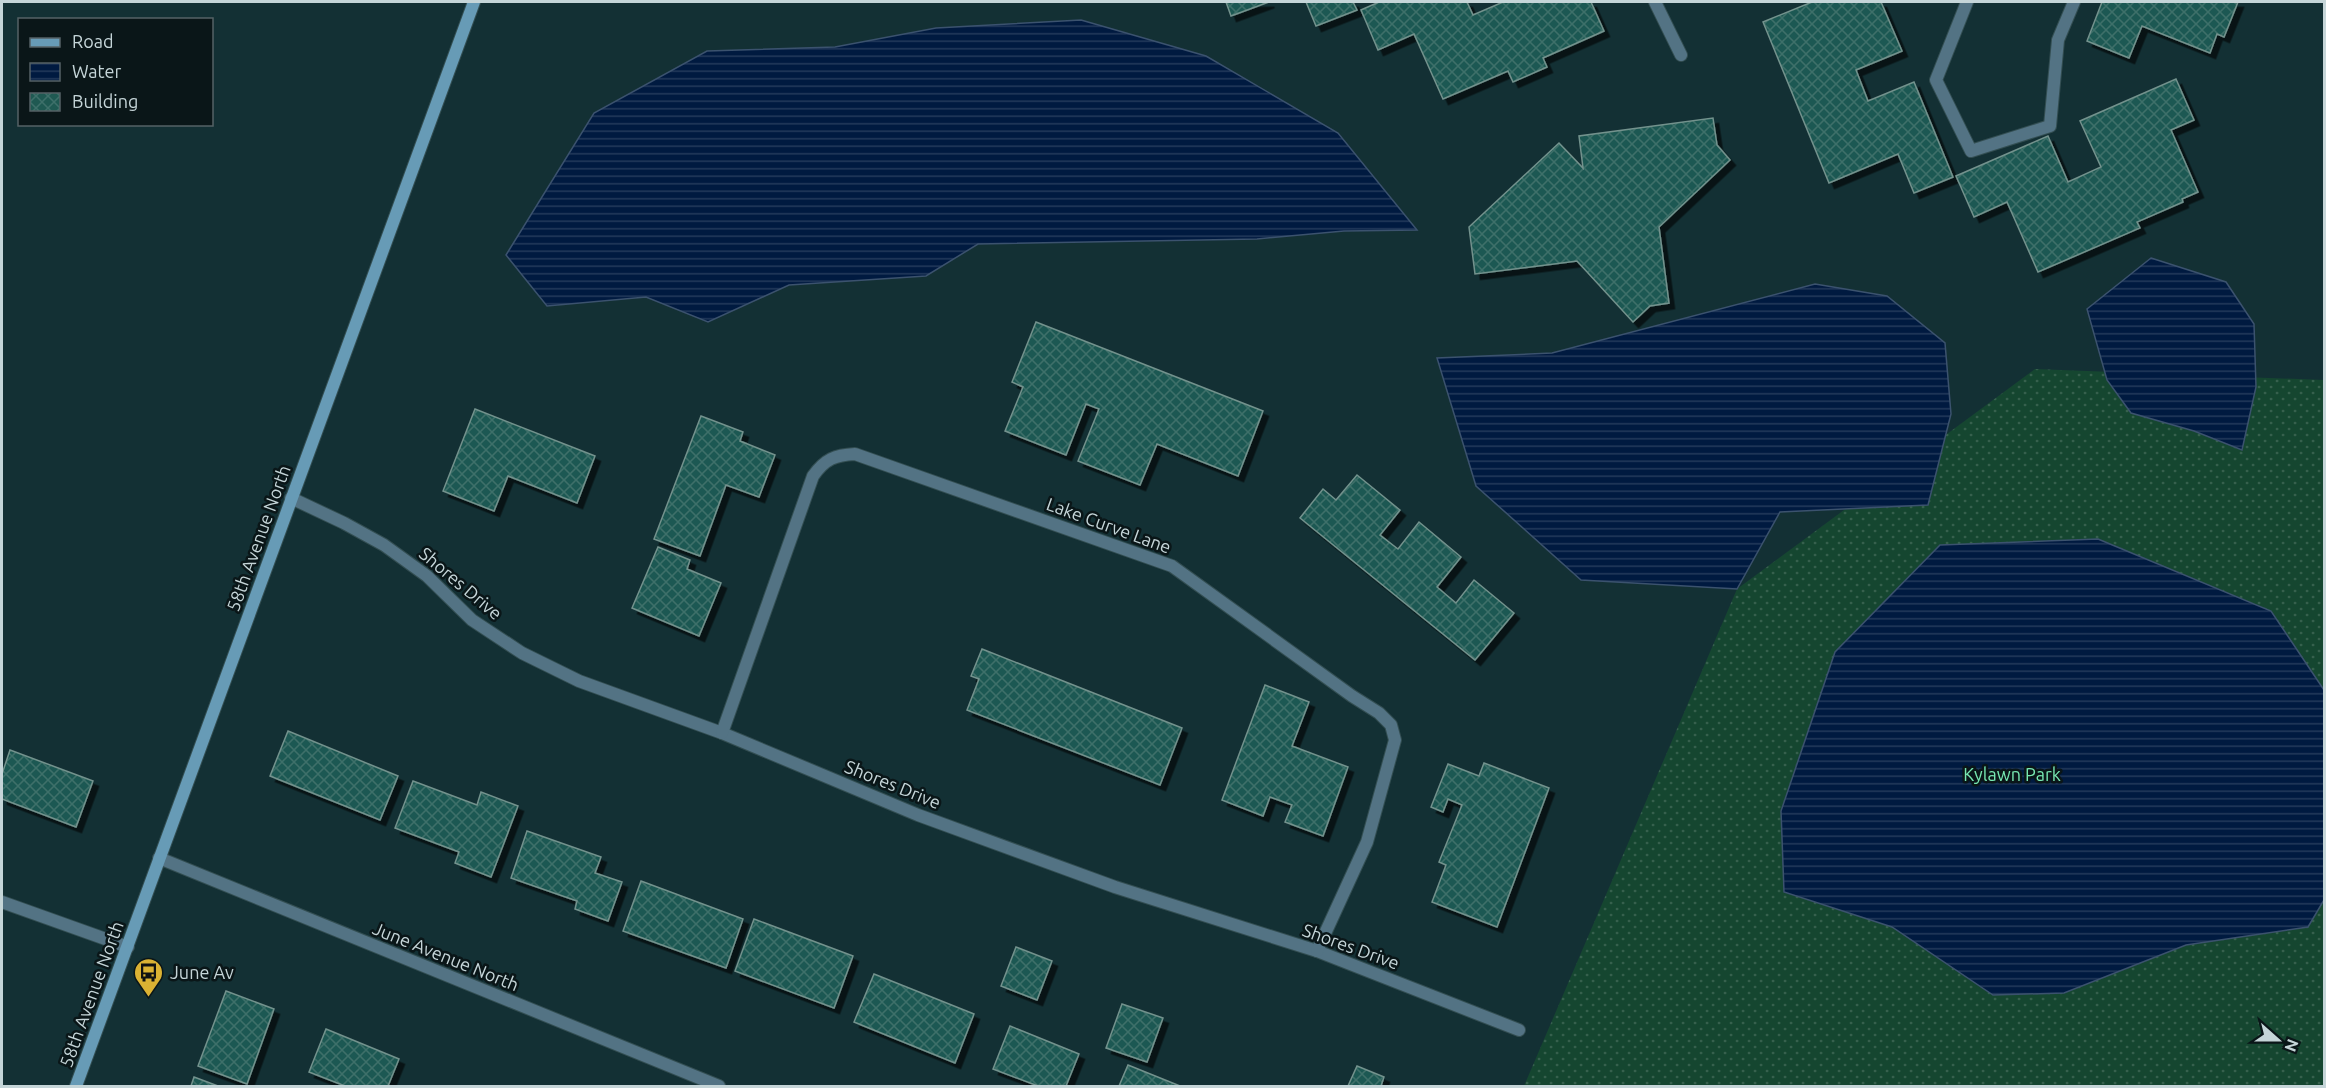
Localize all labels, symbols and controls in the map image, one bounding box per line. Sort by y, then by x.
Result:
legend [18,18,213,126]
text: Road [72,31,114,51]
text: Water [72,61,122,81]
text: Building [72,91,138,111]
street label: 58th Avenue North [222,462,294,614]
street label: Lake Curve Lane [1044,493,1174,557]
street label: Shores Drive [416,543,506,623]
street label: Shores Drive [842,756,944,812]
park label: Kylawn Park [1963,764,2061,784]
street label: 58th Avenue North [55,918,127,1070]
street label: June Avenue North [370,918,522,994]
street label: Shores Drive [1300,919,1402,973]
bus stop icon: June Av [133,956,165,998]
place label: June Av [170,962,234,982]
north arrow [2248,1010,2308,1070]
text: N [2281,1037,2303,1054]

